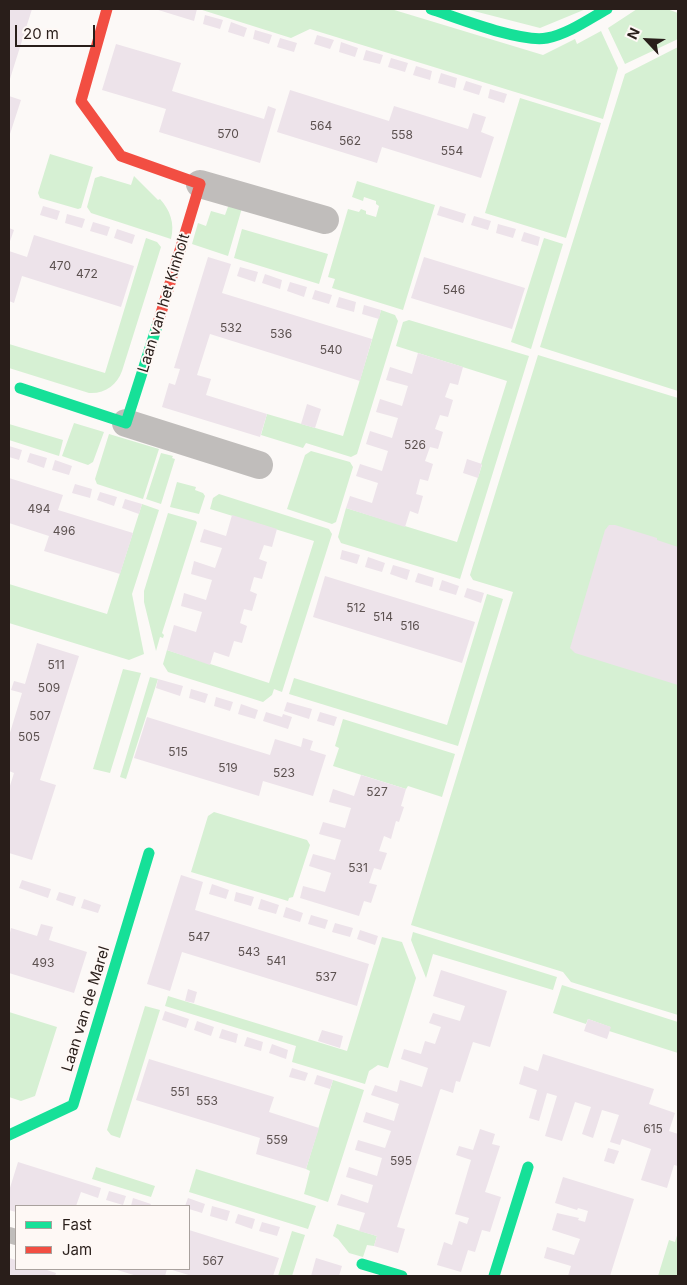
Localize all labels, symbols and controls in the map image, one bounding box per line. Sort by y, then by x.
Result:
scale bar [18,15,98,47]
north arrow [622,15,672,65]
text: 20 m [23,24,59,43]
text: N [623,25,643,42]
house number: 564 [310,119,332,133]
house number: 570 [217,127,239,141]
house number: 558 [391,128,413,142]
house number: 562 [339,134,361,148]
house number: 554 [441,144,463,158]
street label: Laan van het Kinholt [134,231,194,375]
house number: 470 [49,259,71,273]
house number: 472 [76,267,98,281]
house number: 546 [443,283,465,297]
house number: 532 [220,321,242,335]
house number: 536 [270,327,292,341]
house number: 540 [320,343,342,357]
house number: 526 [404,438,426,452]
house number: 494 [28,502,50,516]
house number: 496 [53,524,75,538]
house number: 512 [346,601,366,615]
house number: 514 [373,610,393,624]
house number: 516 [400,619,420,633]
house number: 511 [47,658,65,672]
house number: 509 [38,681,60,695]
house number: 507 [29,709,51,723]
house number: 505 [18,730,40,744]
house number: 515 [168,745,188,759]
house number: 519 [218,761,238,775]
house number: 523 [273,766,295,780]
house number: 527 [366,785,388,799]
house number: 531 [348,861,368,875]
house number: 547 [188,930,210,944]
street label: Laan van de Marel [58,944,114,1074]
house number: 543 [238,945,260,959]
house number: 541 [266,954,286,968]
house number: 493 [32,956,54,970]
house number: 537 [315,970,337,984]
house number: 551 [170,1085,190,1099]
house number: 553 [196,1094,218,1108]
house number: 615 [643,1122,663,1136]
house number: 559 [266,1133,288,1147]
house number: 595 [390,1154,412,1168]
legend [15,1205,190,1270]
text: Fast [62,1215,92,1234]
text: Jam [62,1240,92,1259]
house number: 567 [202,1254,224,1268]

